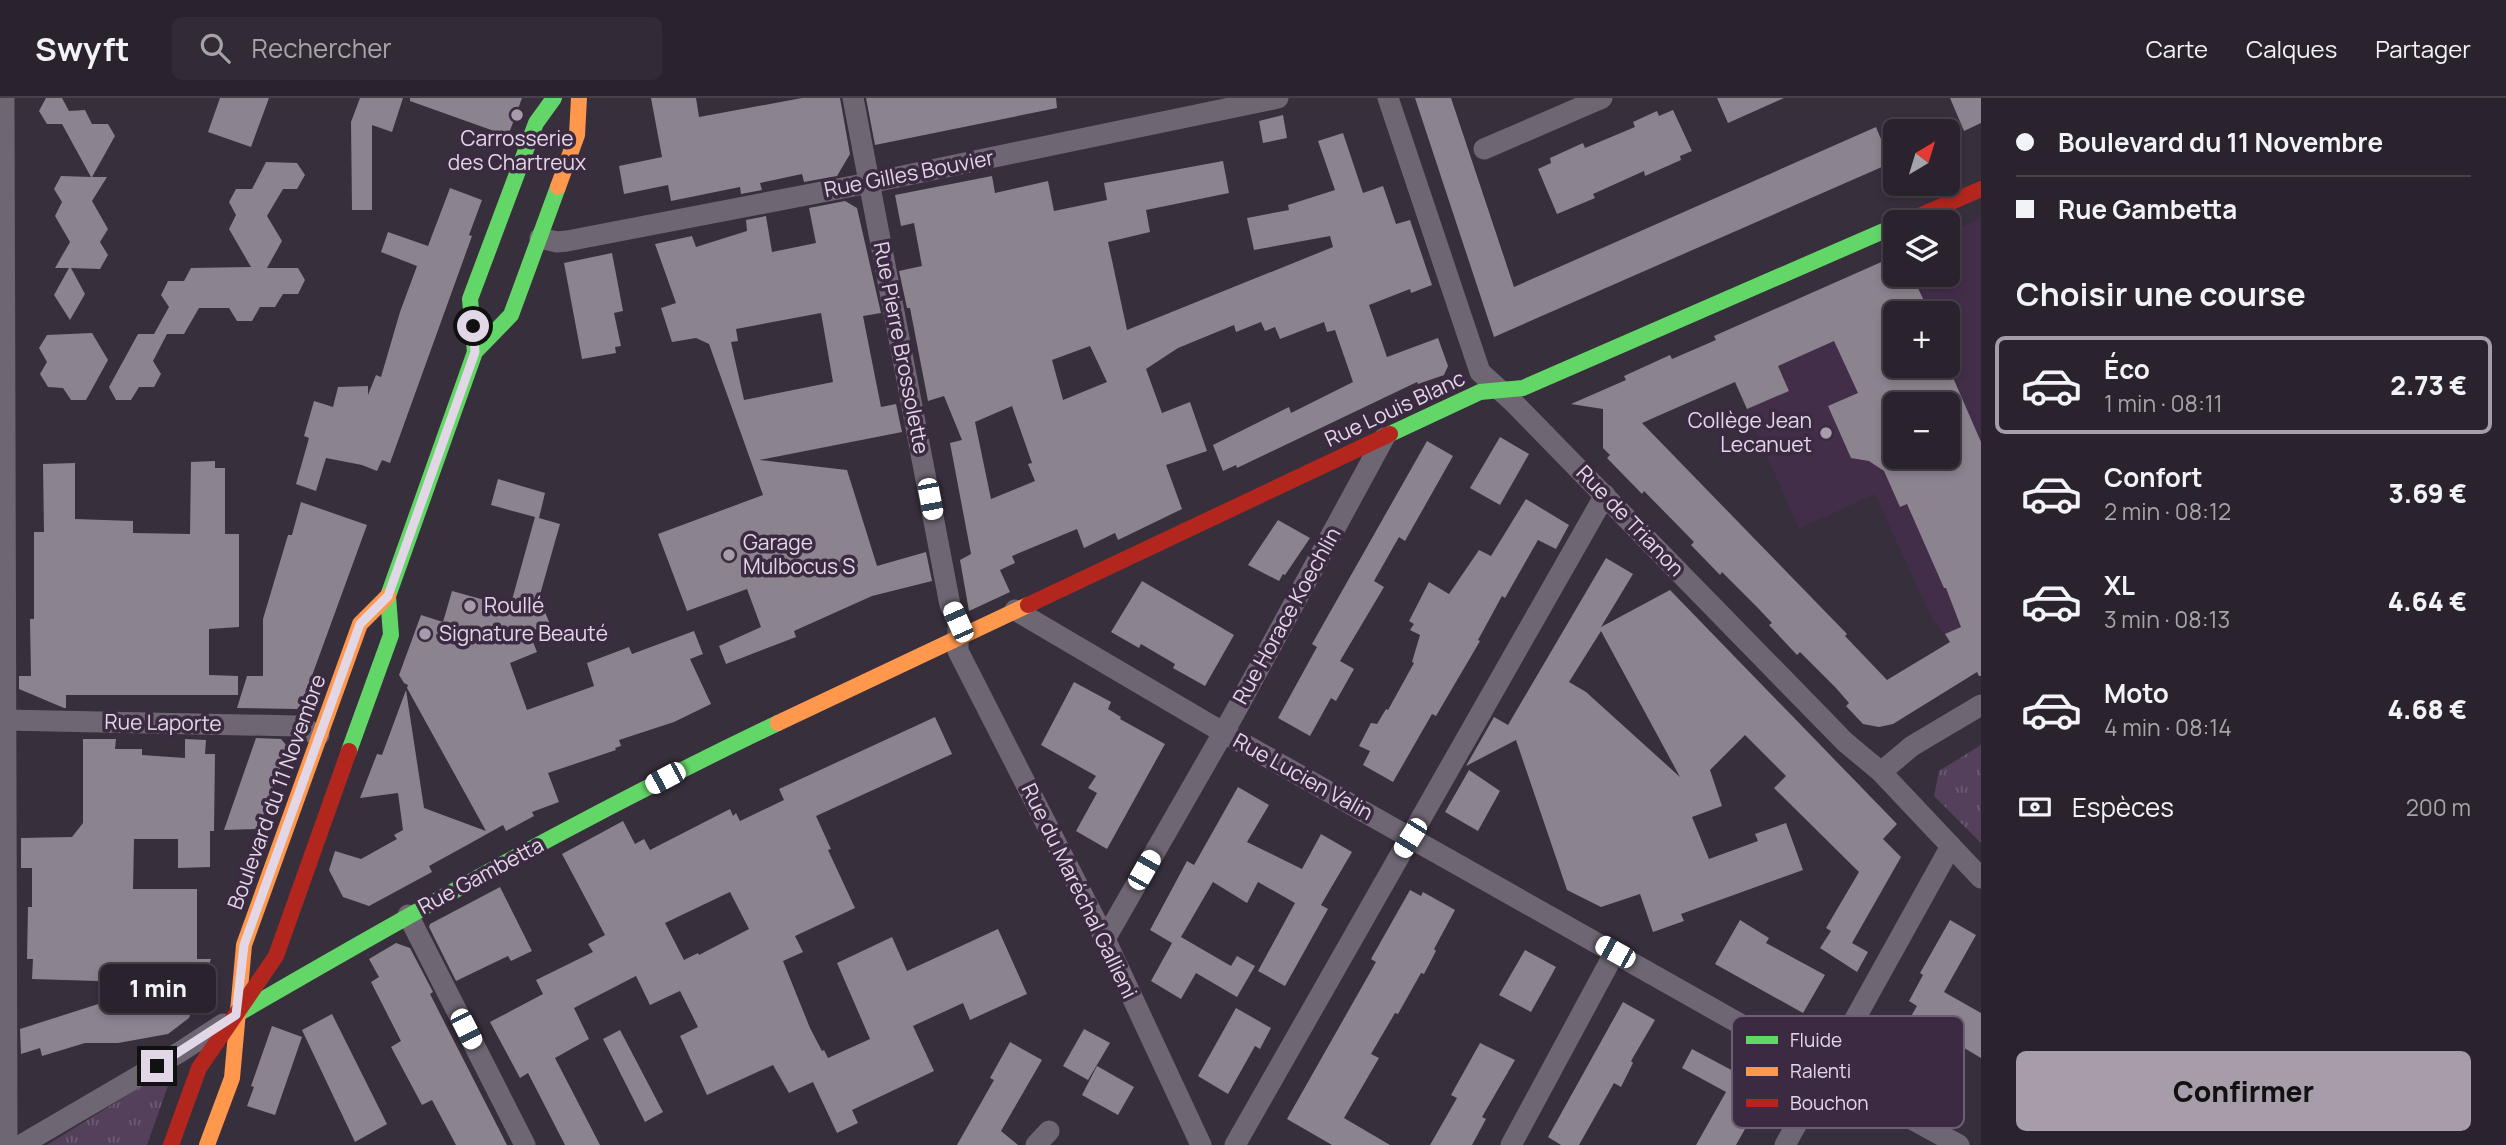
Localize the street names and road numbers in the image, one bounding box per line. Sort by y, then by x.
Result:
street label: Rue Gilles Bouvier [822,143,997,203]
street label: Rue Pierre Brossolette [868,239,936,456]
street label: Rue Louis Blanc [1320,363,1469,453]
street label: Rue de Trianon [1571,459,1691,582]
street label: Rue Horace Koechlin [1226,522,1346,709]
street label: Boulevard du 11 Novembre [220,670,332,913]
street label: Rue Laporte [104,707,222,737]
street label: Rue Lucien Valin [1229,726,1378,826]
street label: Rue du Maréchal Gallieni [1016,778,1144,1003]
street label: Rue Gambetta [413,830,548,920]

